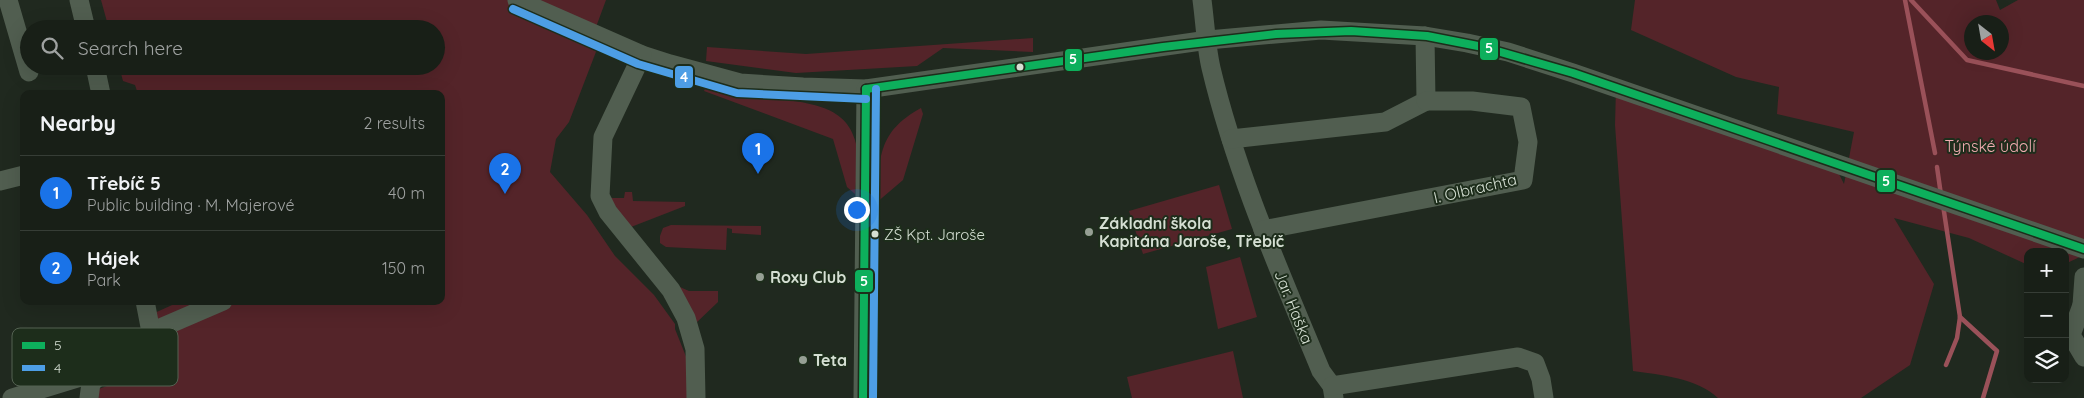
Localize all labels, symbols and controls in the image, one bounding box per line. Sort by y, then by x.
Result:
north arrow [1964,15,2009,60]
search box [20,20,445,75]
icon: search [38,34,66,62]
text: Search here [78,36,183,60]
line badge: 5 [1479,37,1499,61]
text: 5 [1485,39,1493,57]
line badge: 5 [1064,48,1083,72]
text: 5 [1069,50,1077,68]
unlabelled marker [1015,62,1025,72]
line badge: 4 [674,65,694,89]
text: 4 [680,68,688,86]
text: Nearby [40,110,116,136]
text: 2 results [363,113,425,133]
pin: 1 [742,133,774,174]
park label: Týnské údolí [1944,136,2036,156]
pin: 2 [489,153,521,194]
street label: I. Olbrachta [1431,169,1519,207]
line badge: 5 [1876,169,1896,193]
text: Třebíč 5 [87,171,161,195]
text: 5 [1882,172,1890,190]
text: 1 [53,183,59,203]
text: 40 m [388,183,425,203]
text: Public building · M. Majerové [87,195,295,215]
your location [844,197,870,223]
place label: Základní škola Kapitána Jaroše, Třebíč [1099,213,1284,251]
place label: ZŠ Kpt. Jaroše [884,225,985,244]
marker: Základní škola Kapitána Jaroše, Třebíč [1083,226,1095,238]
marker: ZŠ Kpt. Jaroše [870,229,880,239]
text: Hájek [87,246,140,270]
map controls [2024,248,2069,383]
button: + [2024,248,2069,293]
text: 2 [51,258,61,278]
text: 150 m [382,258,425,278]
place label: Roxy Club [770,267,846,287]
street label: Jar. Haška [1270,267,1318,347]
line badge: 5 [854,269,874,293]
text: Park [87,270,121,290]
marker: Roxy Club [754,271,766,283]
text: 5 [860,272,868,290]
button: − [2024,293,2069,338]
legend [12,328,178,386]
text: 5 [54,336,62,354]
button: layers [2024,338,2069,383]
place label: Teta [813,350,847,370]
marker: Teta [797,354,809,366]
text: 4 [54,359,61,377]

